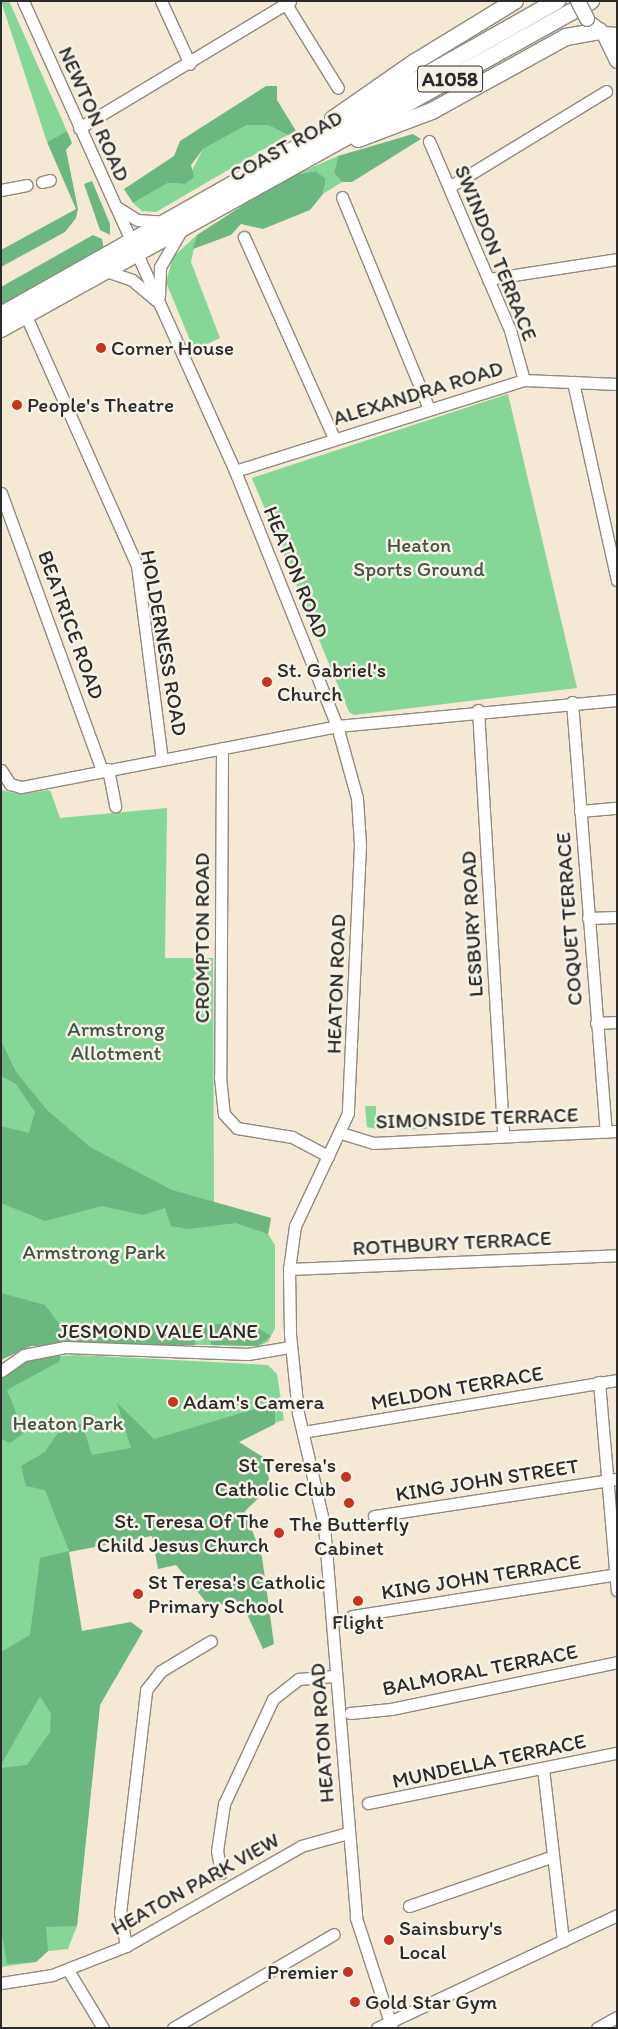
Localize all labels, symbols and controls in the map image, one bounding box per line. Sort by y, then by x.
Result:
street label: NEWTON ROAD [53,43,135,185]
road number: A1058 [416,62,484,96]
street label: COAST ROAD [225,105,347,187]
street label: SWINDON TERRACE [449,161,543,345]
place label: Corner House [111,335,234,361]
marker: Corner House [95,342,107,354]
street label: ALEXANDRA ROAD [330,355,506,431]
place label: People's Theatre [27,392,174,418]
marker: People's Theatre [11,399,23,411]
street label: HEATON ROAD [258,502,334,642]
park label: Heaton Sports Ground [353,532,485,582]
street label: BEATRICE ROAD [33,548,109,702]
street label: HOLDERNESS ROAD [135,549,193,737]
place label: St. Gabriel's Church [277,657,386,707]
marker: St. Gabriel's Church [261,676,273,688]
street label: COQUET TERRACE [550,831,588,1007]
street label: LESBURY ROAD [456,851,488,997]
street label: CROMPTON ROAD [189,853,215,1023]
street label: HEATON ROAD [321,914,351,1054]
park label: Armstrong Allotment [67,1016,165,1066]
street label: SIMONSIDE TERRACE [375,1102,579,1134]
street label: ROTHBURY TERRACE [352,1225,552,1261]
park label: Armstrong Park [22,1239,166,1265]
street label: JESMOND VALE LANE [58,1318,258,1344]
street label: MELDON TERRACE [369,1360,545,1416]
place label: Adam's Camera [183,1389,325,1415]
marker: Adam's Camera [167,1396,179,1408]
park label: Heaton Park [13,1410,123,1436]
place label: St Teresa's Catholic Club [215,1452,336,1502]
street label: KING JOHN STREET [394,1453,580,1507]
marker: St Teresa's Catholic Club [340,1471,352,1483]
marker: The Butterfly Cabinet [343,1497,355,1509]
place label: St. Teresa Of The Child Jesus Church [96,1508,269,1558]
place label: The Butterfly Cabinet [289,1511,409,1561]
marker: St. Teresa Of The Child Jesus Church [273,1527,285,1539]
street label: KING JOHN TERRACE [380,1549,582,1605]
place label: St Teresa's Catholic Primary School [148,1569,324,1619]
marker: St Teresa's Catholic Primary School [132,1588,144,1600]
marker: Flight [352,1595,364,1607]
place label: Flight [332,1609,384,1635]
street label: BALMORAL TERRACE [380,1639,580,1701]
street label: HEATON ROAD [305,1662,339,1804]
street label: MUNDELLA TERRACE [390,1728,588,1794]
street label: HEATON PARK VIEW [105,1827,285,1941]
place label: Sainsbury's Local [399,1915,503,1965]
marker: Sainsbury's Local [383,1934,395,1946]
place label: Premier [267,1959,338,1985]
marker: Premier [342,1966,354,1978]
place label: Gold Star Gym [365,1989,497,2015]
marker: Gold Star Gym [349,1996,361,2008]

